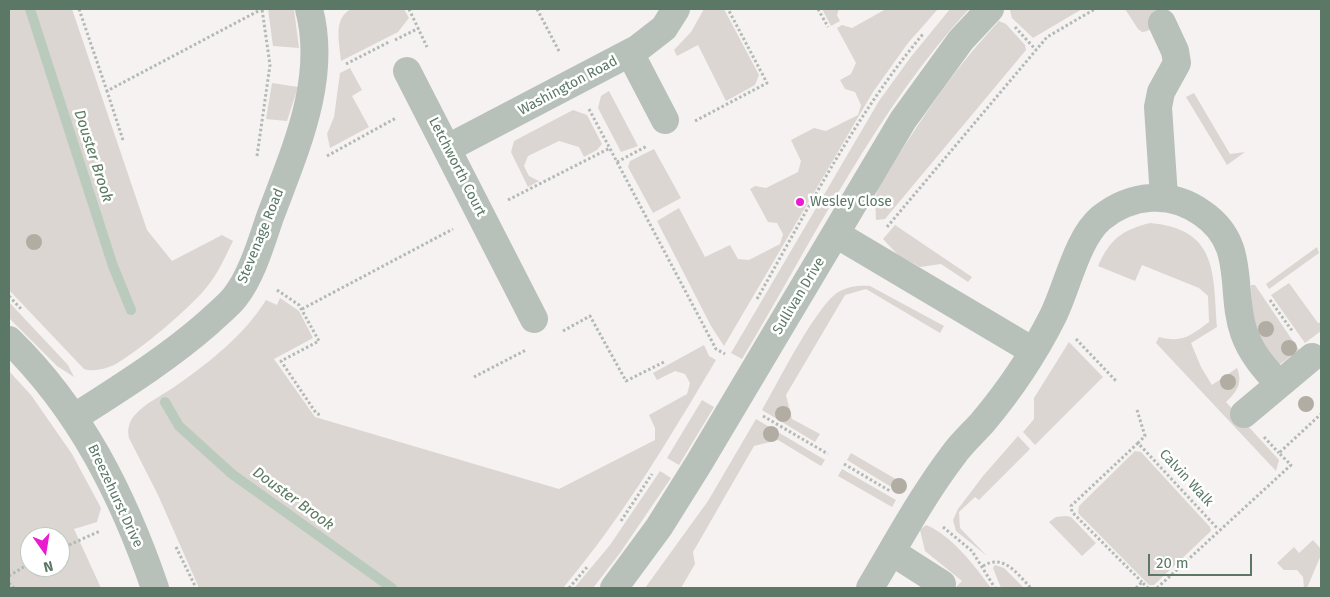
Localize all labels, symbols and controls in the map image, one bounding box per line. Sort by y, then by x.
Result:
street label: Washington Road [515,53,621,119]
water label: Douster Brook [70,108,116,204]
street label: Letchworth Court [425,115,489,219]
street label: Stevenage Road [234,186,288,286]
place label: Wesley Close [810,194,892,210]
marker: Wesley Close [794,196,806,208]
street label: Sullivan Drive [769,254,829,338]
street label: Breezehurst Drive [84,442,146,550]
street label: Calvin Walk [1155,446,1217,510]
water label: Douster Brook [249,464,337,534]
north arrow [20,527,70,577]
scale bar [1150,544,1254,576]
text: 20 m [1156,554,1189,572]
text: N [42,557,55,575]

